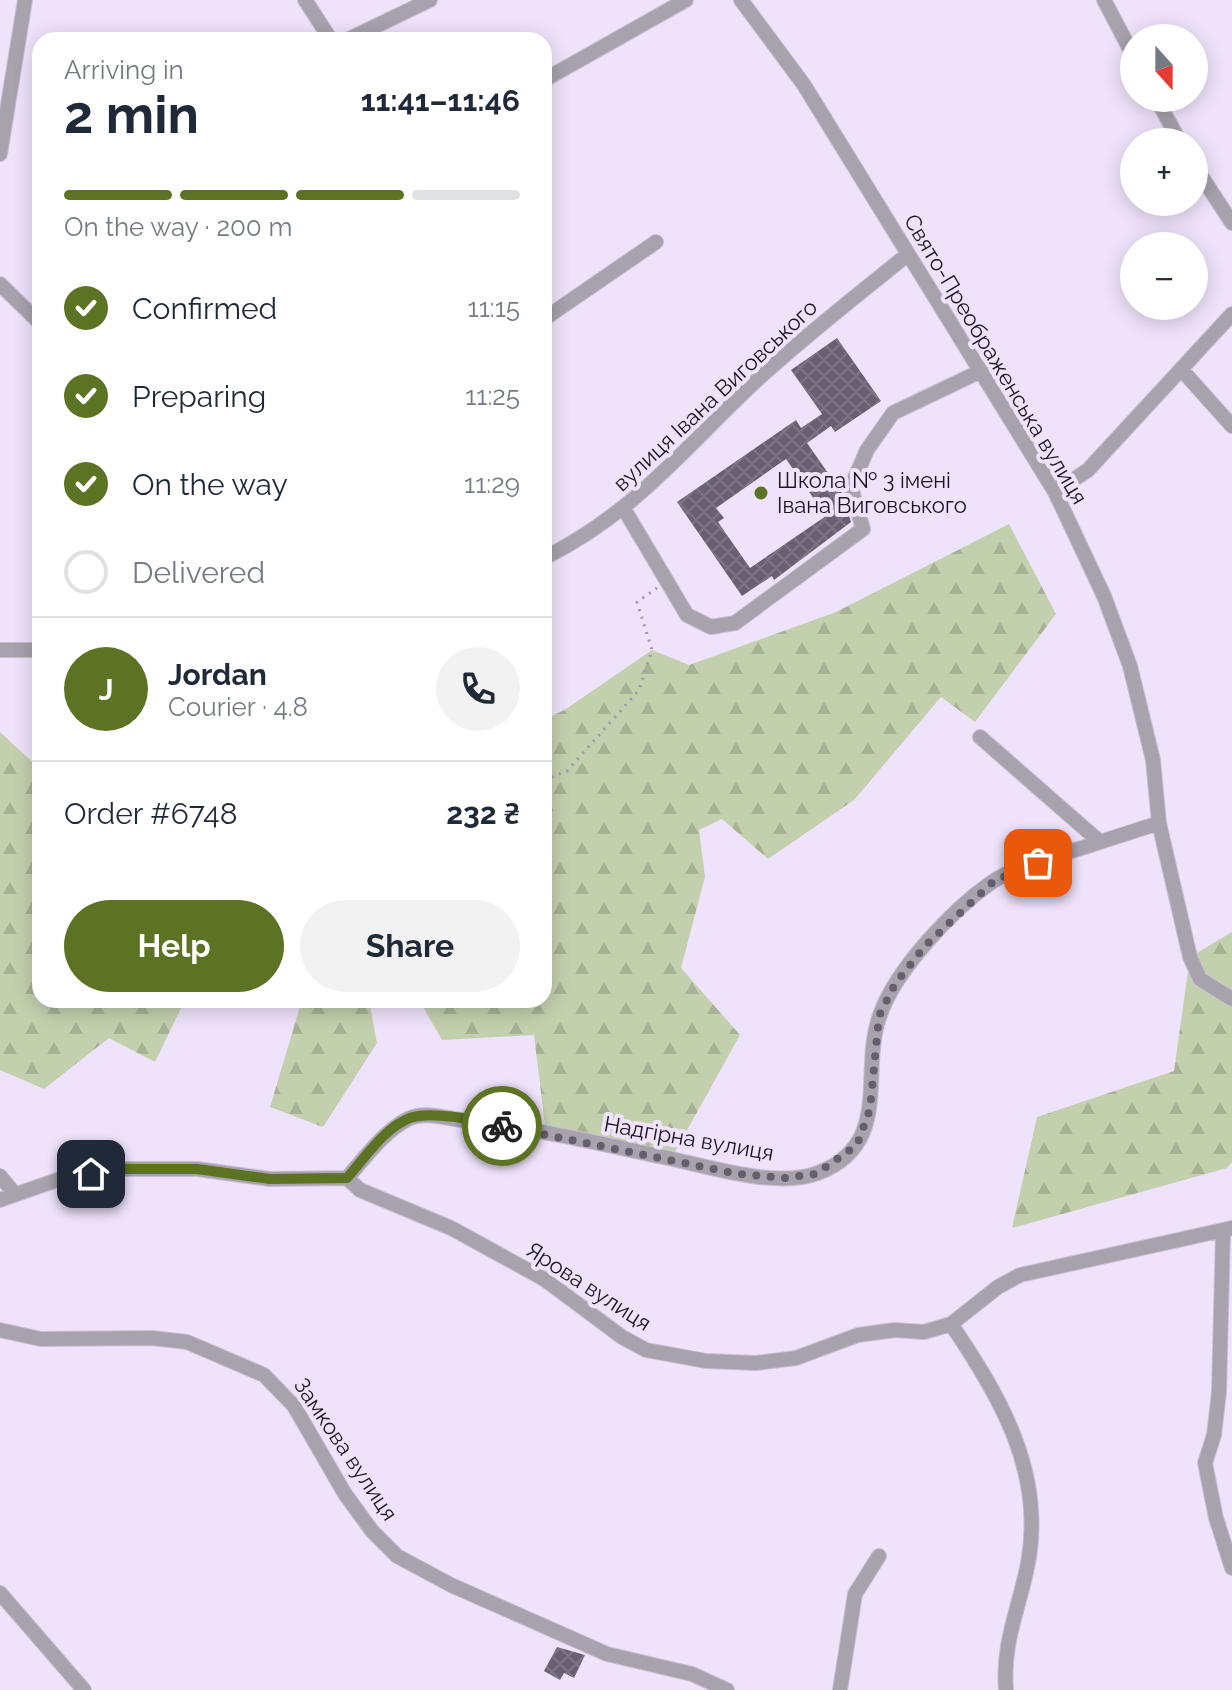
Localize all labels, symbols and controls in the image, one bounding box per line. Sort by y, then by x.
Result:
north arrow [1120,24,1208,112]
map controls [1120,24,1208,320]
text: Arriving in [64,55,184,85]
text: 11:41–11:46 [361,83,520,118]
text: 2 min [64,84,199,145]
button: + [1120,128,1208,216]
street label: Свято-Преображенська вулиця [899,209,1093,509]
text: On the way · 200 m [64,212,292,242]
button: − [1120,232,1208,320]
icon: check [64,286,108,330]
text: Confirmed [132,291,277,326]
text: 11:15 [468,293,520,323]
street label: вулиця Івана Виговського [608,294,822,496]
icon: check [64,374,108,418]
text: Preparing [132,379,266,414]
text: 11:25 [465,381,520,411]
icon: check [64,462,108,506]
text: On the way [132,467,288,502]
place label: Школа № 3 імені Івана Виговського [777,467,967,518]
text: 11:29 [464,469,520,499]
marker: Школа № 3 імені Івана Виговського [752,484,770,502]
text: Delivered [132,555,265,590]
button: phone [436,647,520,731]
text: Jordan [168,657,267,692]
text: J [99,672,113,707]
text: Courier · 4.8 [168,692,308,722]
text: Order #6748 [64,796,237,831]
text: 232 ₴ [446,796,520,831]
pin [1004,829,1072,897]
icon: bag [1016,841,1060,885]
button: Help [64,900,284,992]
button: Share [300,900,520,992]
courier [462,1086,542,1166]
icon: bike [480,1104,524,1148]
street label: Надгірна вулиця [602,1110,776,1166]
pin [57,1140,125,1208]
icon: home [69,1152,113,1196]
street label: Ярова вулиця [522,1236,656,1336]
street label: Замкова вулиця [289,1373,403,1525]

